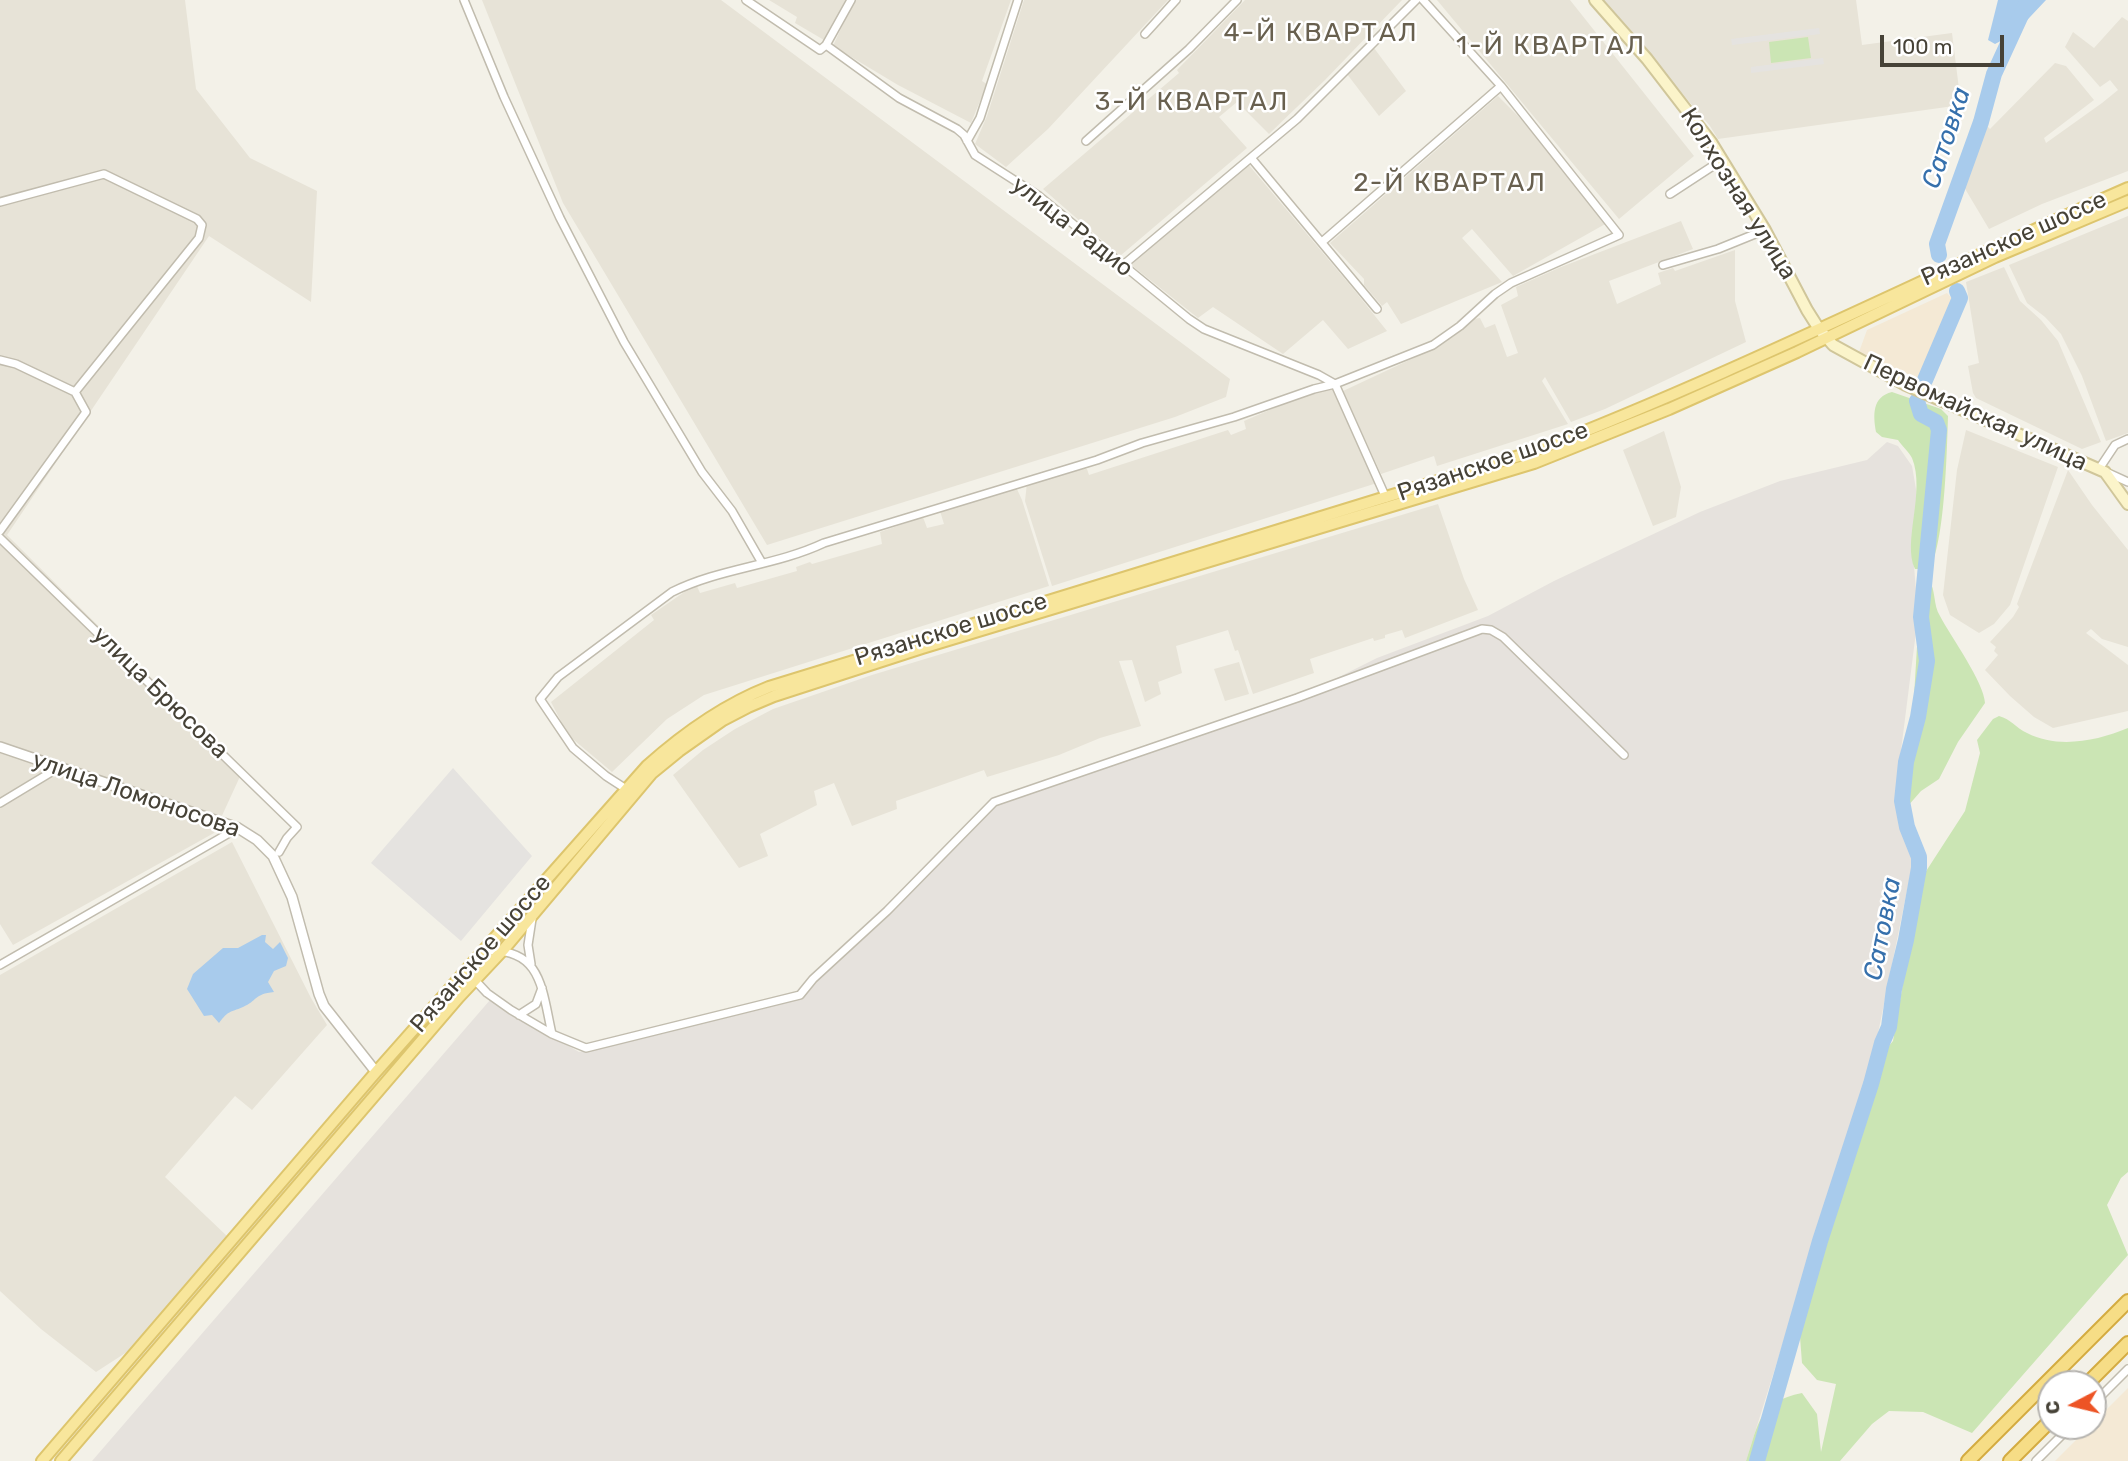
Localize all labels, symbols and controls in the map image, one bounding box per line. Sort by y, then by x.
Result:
district label: 4-Й КВАРТАЛ [1225,17,1417,49]
scale bar [1883,21,2007,65]
district label: 1-Й КВАРТАЛ [1457,30,1645,62]
text: 100 m [1893,34,1952,59]
water label: Сатовка [1916,84,1978,192]
district label: 3-Й КВАРТАЛ [1096,86,1288,118]
street label: Колхозная улица [1674,103,1802,285]
district label: 2-Й КВАРТАЛ [1355,167,1545,199]
street label: улица Радио [1005,171,1139,283]
street label: Рязанское шоссе [1917,185,2111,293]
street label: Первомайская улица [1858,348,2092,478]
street label: Рязанское шоссе [1394,416,1592,508]
street label: Рязанское шоссе [851,587,1051,673]
street label: улица Брюсова [86,621,234,765]
street label: улица Ломоносова [28,746,244,844]
street label: Рязанское шоссе [405,869,557,1039]
water label: Сатовка [1858,875,1908,983]
north arrow [2037,1370,2107,1440]
text: С [2040,1399,2065,1415]

